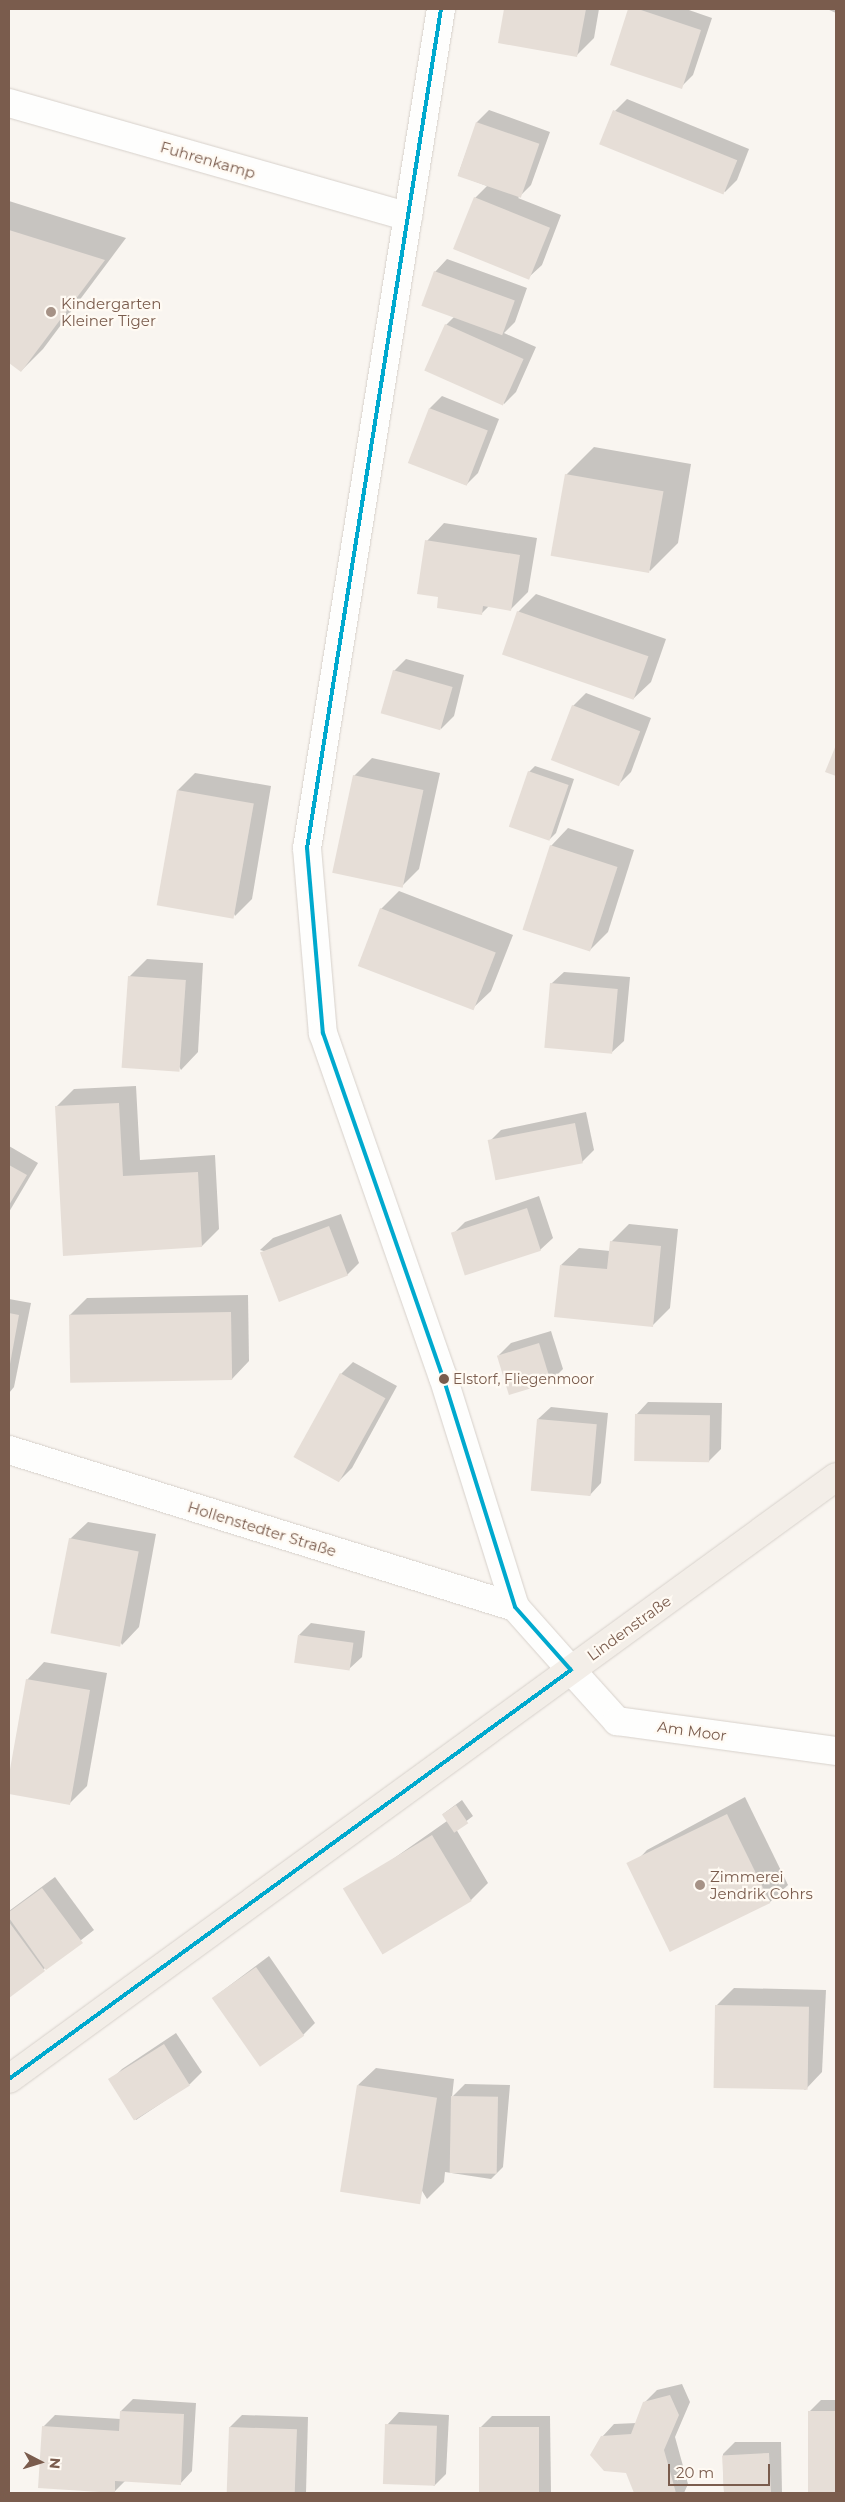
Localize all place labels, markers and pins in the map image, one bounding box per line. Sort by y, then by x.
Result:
place label: Kindergarten Kleiner Tiger [61,294,161,329]
marker: Kindergarten Kleiner Tiger [45,306,57,318]
place label: Elstorf, Fliegenmoor [453,1371,594,1387]
marker: Elstorf, Fliegenmoor [439,1374,449,1384]
place label: Zimmerei Jendrik Cohrs [710,1867,813,1902]
marker: Zimmerei Jendrik Cohrs [694,1879,706,1891]

